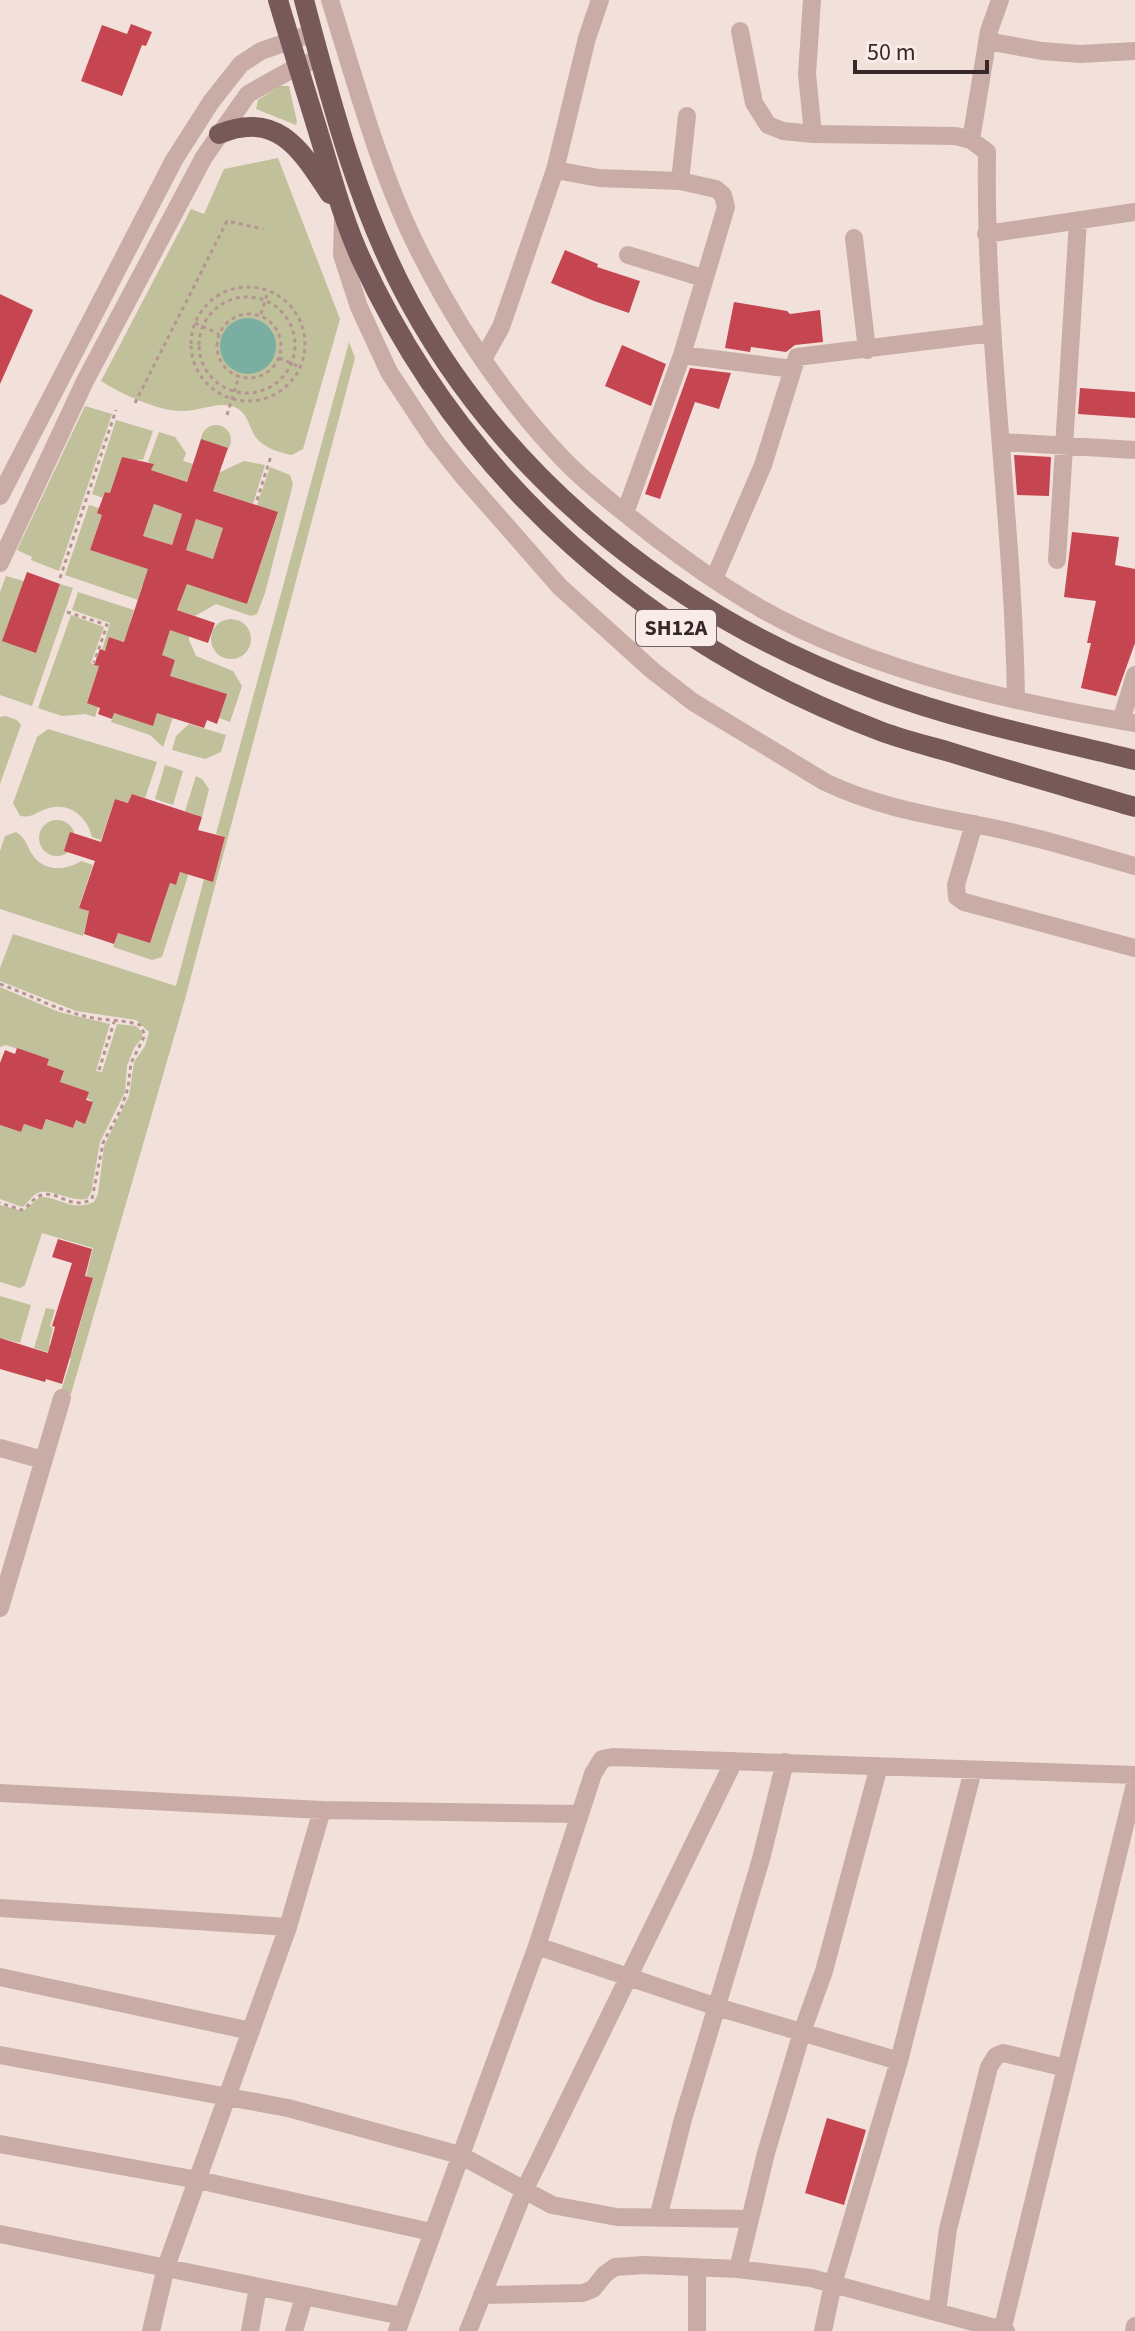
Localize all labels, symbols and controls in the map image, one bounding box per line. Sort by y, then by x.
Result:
scale bar [855,24,987,74]
text: 50 m [867,35,916,70]
road number: SH12A [636,610,716,646]

